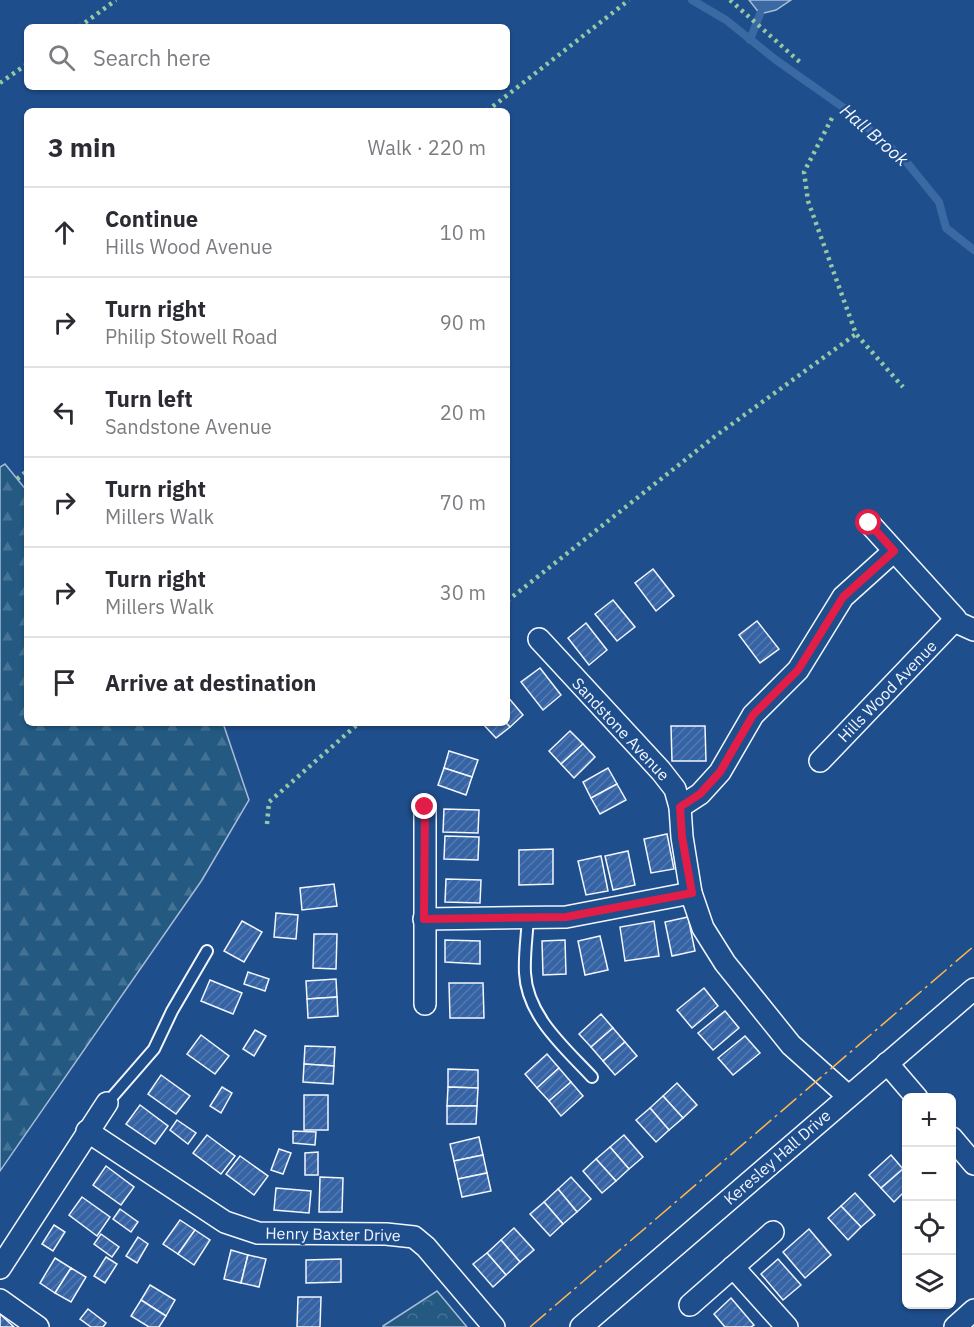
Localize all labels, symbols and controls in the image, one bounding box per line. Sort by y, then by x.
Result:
search box [24,24,510,90]
icon: search [45,41,78,74]
text: Search here [93,43,211,72]
water label: Hall Brook [835,99,914,171]
text: 3 min [48,130,116,164]
text: Walk · 220 m [368,134,486,161]
text: Continue [105,204,198,233]
icon: ahead [48,216,81,249]
text: 10 m [440,219,486,246]
text: Hills Wood Avenue [105,233,272,260]
text: Turn right [105,294,206,323]
icon: right [48,306,81,339]
text: 90 m [440,309,486,336]
text: Philip Stowell Road [105,323,278,350]
text: Turn left [105,384,193,413]
icon: left [48,396,81,429]
text: 20 m [440,399,486,426]
text: Sandstone Avenue [105,413,272,440]
text: Turn right [105,474,206,503]
icon: right [48,486,81,519]
text: 70 m [440,489,486,516]
text: Millers Walk [105,503,214,530]
route start [855,509,881,535]
text: Turn right [105,564,206,593]
icon: right [48,576,81,609]
text: 30 m [440,579,486,606]
text: Millers Walk [105,593,214,620]
street label: Hills Wood Avenue [833,636,941,746]
icon: arrive [48,666,81,699]
text: Arrive at destination [105,668,316,697]
street label: Sandstone Avenue [568,673,674,785]
route end [411,793,437,819]
map controls [902,1093,956,1309]
button: + [902,1093,956,1147]
street label: Keresley Hall Drive [719,1105,835,1209]
button: − [902,1147,956,1201]
button: locate [902,1201,956,1255]
street label: Henry Baxter Drive [265,1223,401,1245]
button: layers [902,1255,956,1309]

